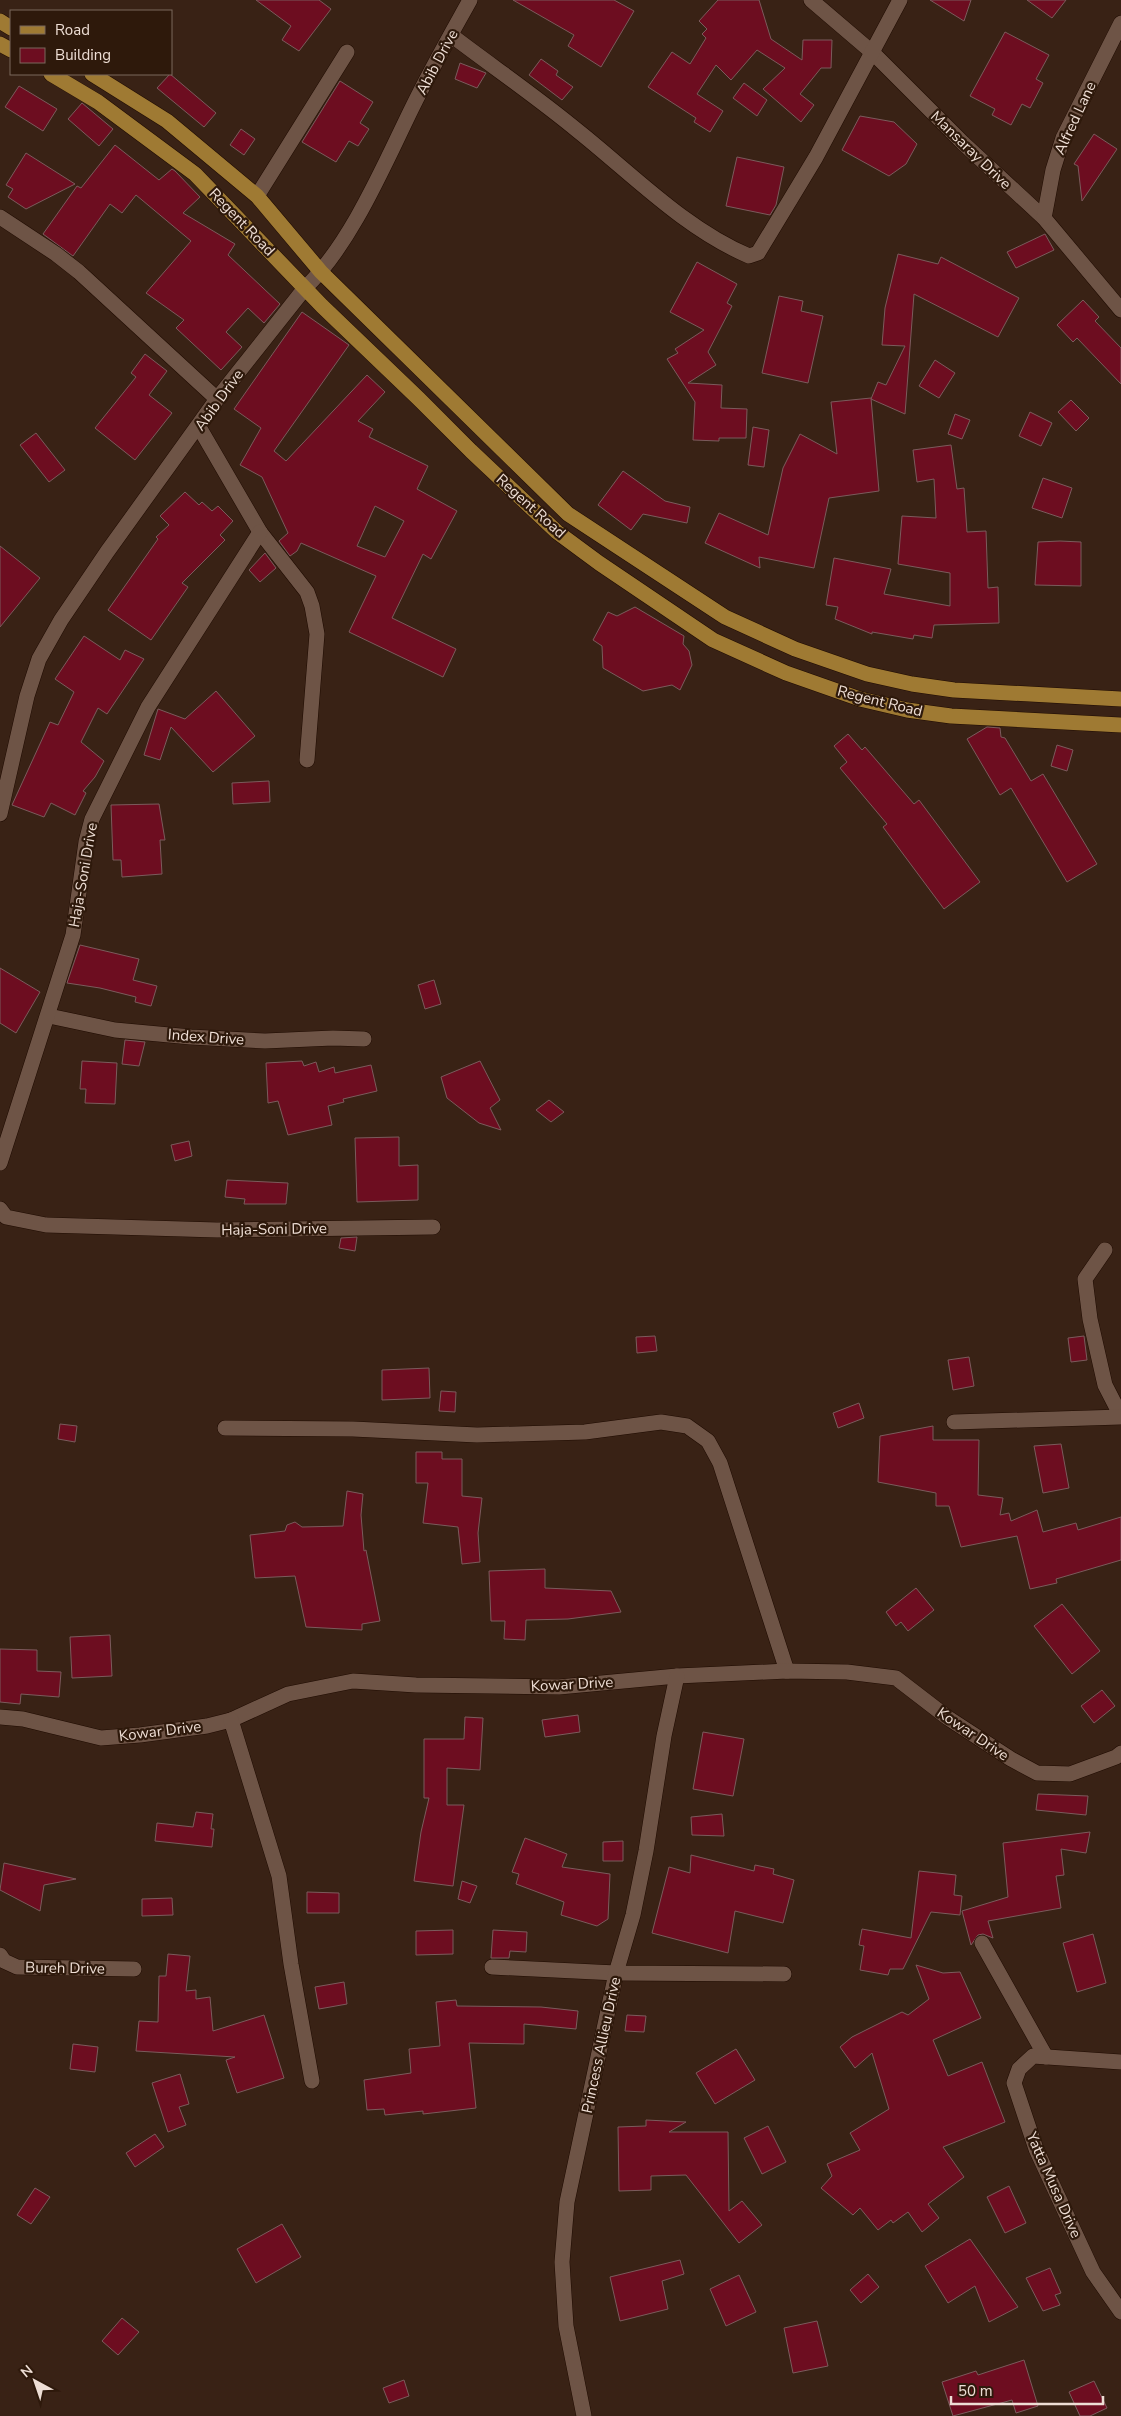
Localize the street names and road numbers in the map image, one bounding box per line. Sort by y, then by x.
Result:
street label: Abib Drive [411,26,463,98]
street label: Alfred Lane [1049,78,1101,158]
street label: Mansaray Drive [926,106,1016,194]
street label: Regent Road [205,184,279,260]
street label: Abib Drive [190,365,248,435]
street label: Regent Road [492,469,570,543]
street label: Regent Road [835,681,925,721]
street label: Haja-Soni Drive [64,821,102,929]
street label: Index Drive [167,1024,245,1050]
street label: Haja-Soni Drive [221,1218,327,1240]
street label: Kowar Drive [530,1672,614,1696]
street label: Kowar Drive [933,1703,1013,1765]
street label: Kowar Drive [118,1716,202,1746]
street label: Bureh Drive [25,1957,105,1979]
street label: Princess Allieu Drive [577,1975,625,2115]
street label: Yatta Musa Drive [1021,2128,1086,2241]

